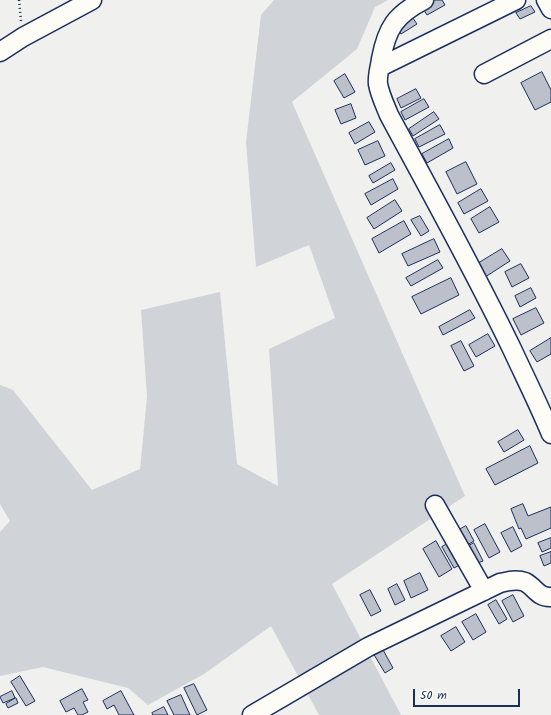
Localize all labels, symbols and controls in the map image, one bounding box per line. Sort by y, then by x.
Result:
scale bar [415,681,522,707]
text: 50 m [420,686,447,705]

